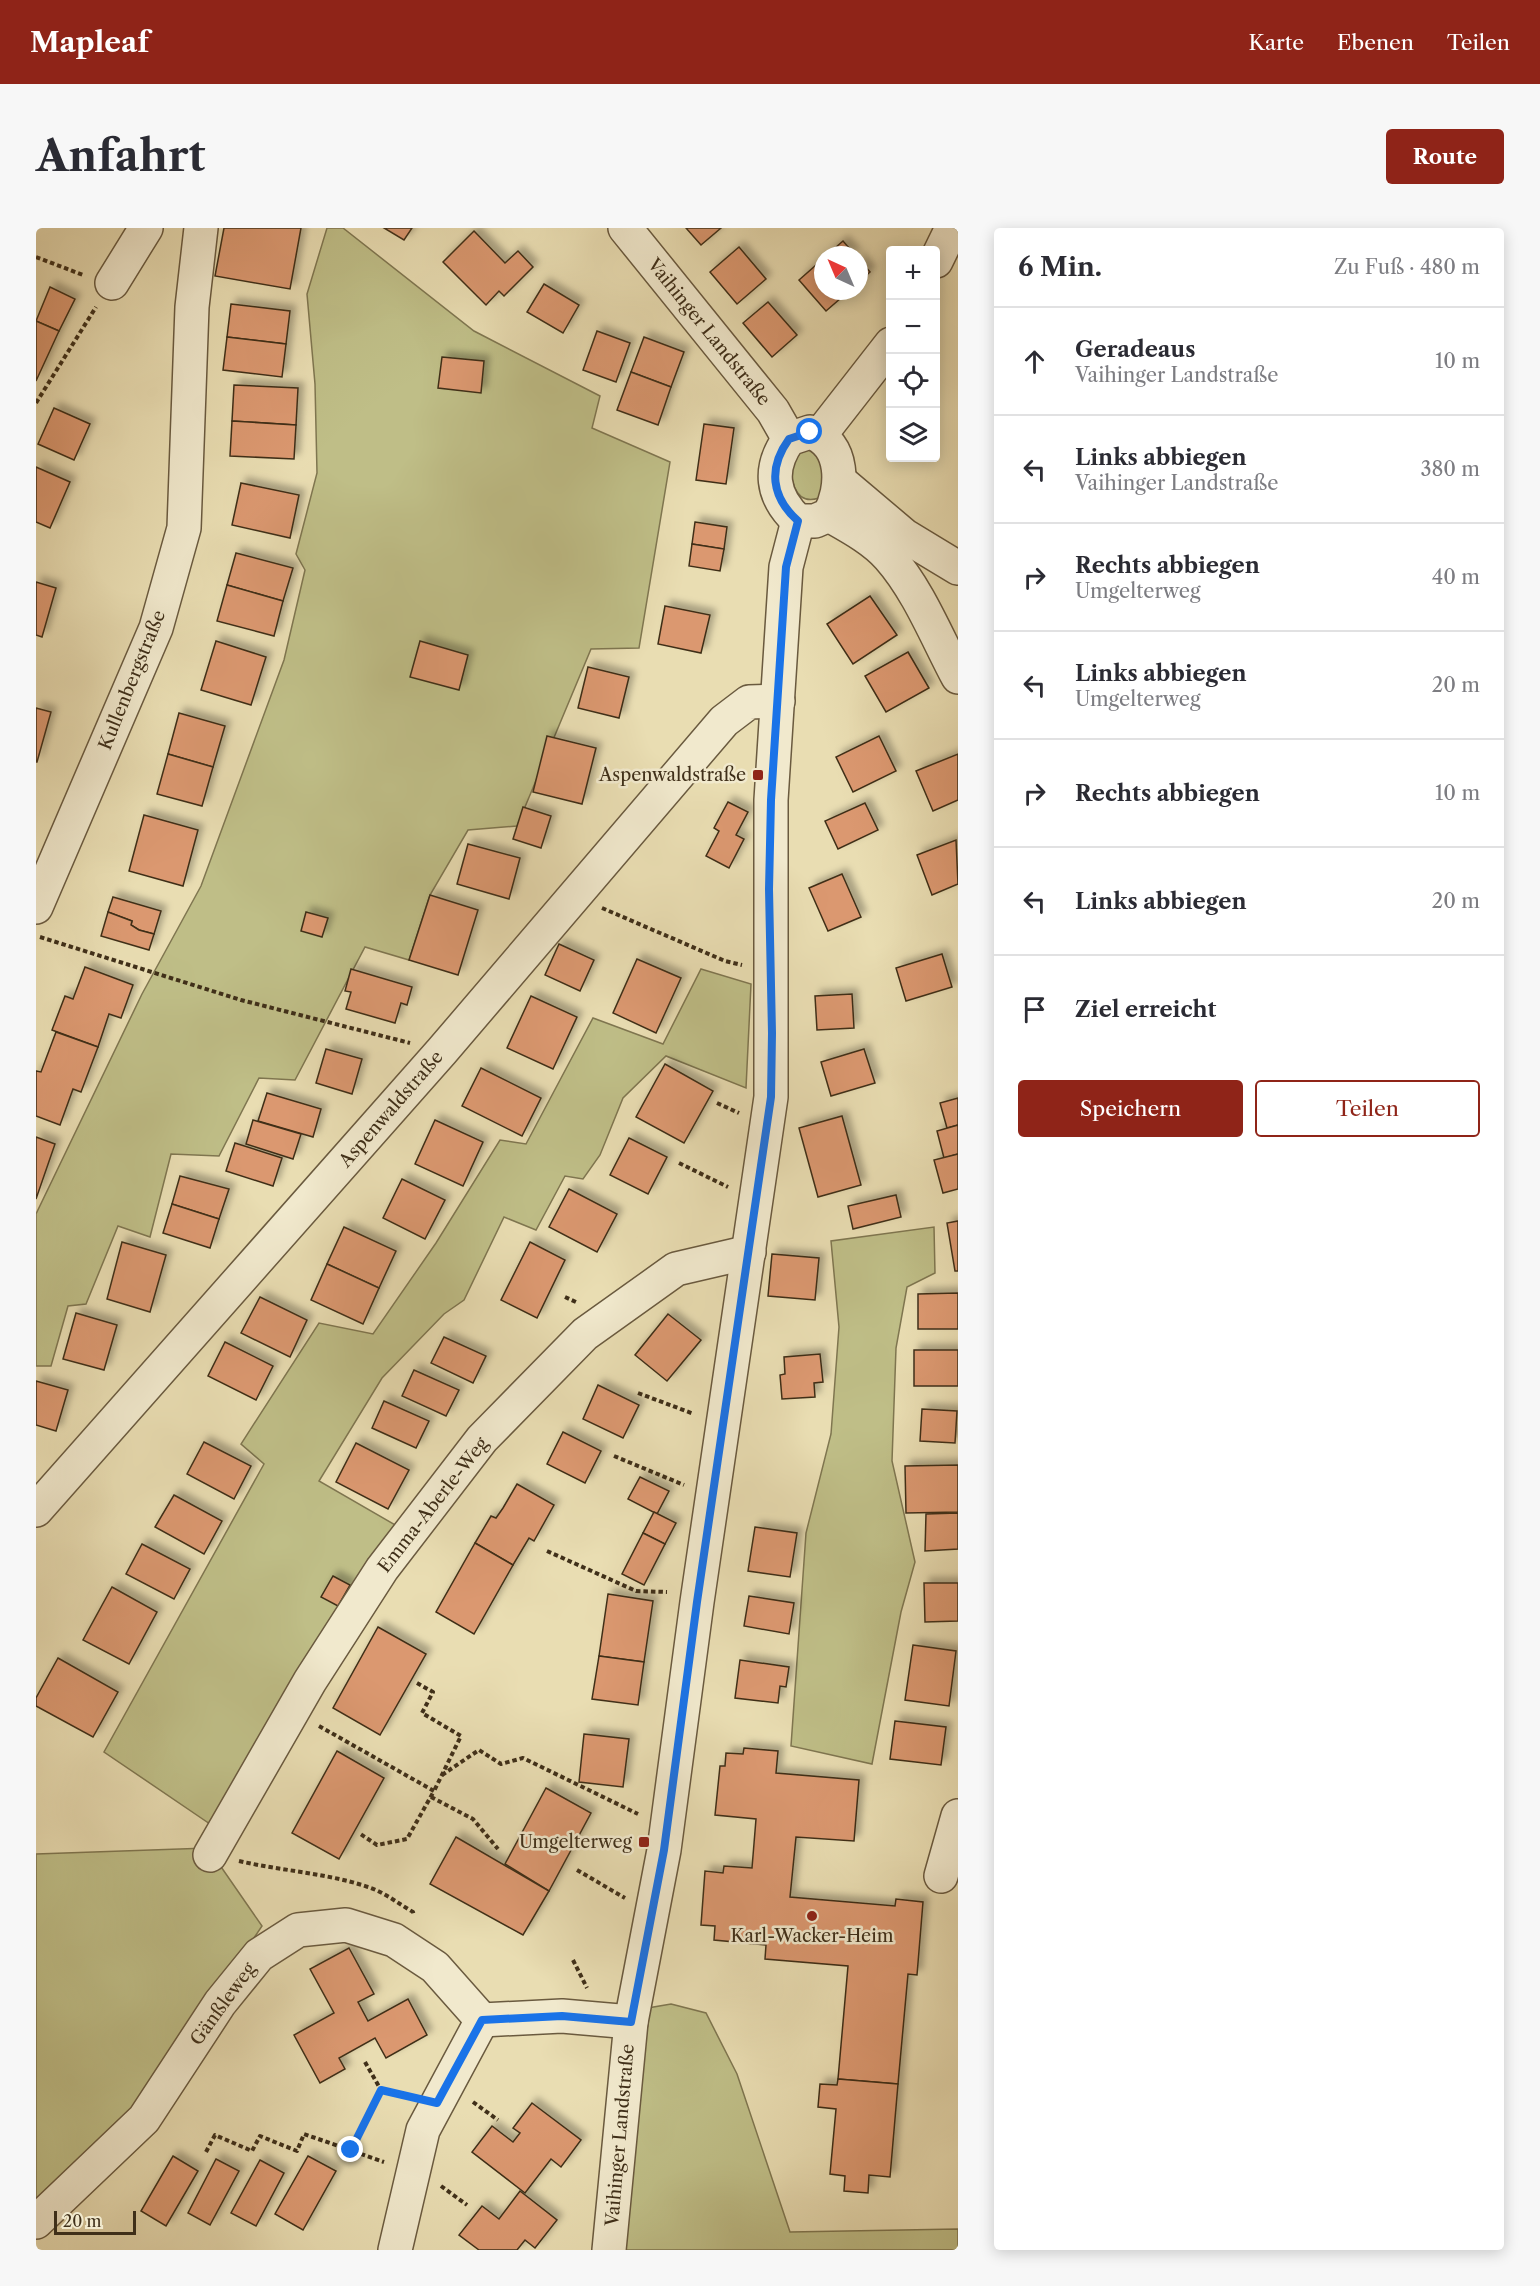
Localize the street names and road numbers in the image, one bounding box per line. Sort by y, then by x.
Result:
street label: Vaihinger Landstraße [642,253,775,410]
street label: Kullenbergstraße [94,607,170,753]
street label: Aspenwaldstraße [334,1046,448,1172]
street label: Emma-Aberle-Weg [373,1433,493,1577]
street label: Gänßleweg [186,1958,261,2050]
street label: Vaihinger Landstraße [601,2043,639,2228]

